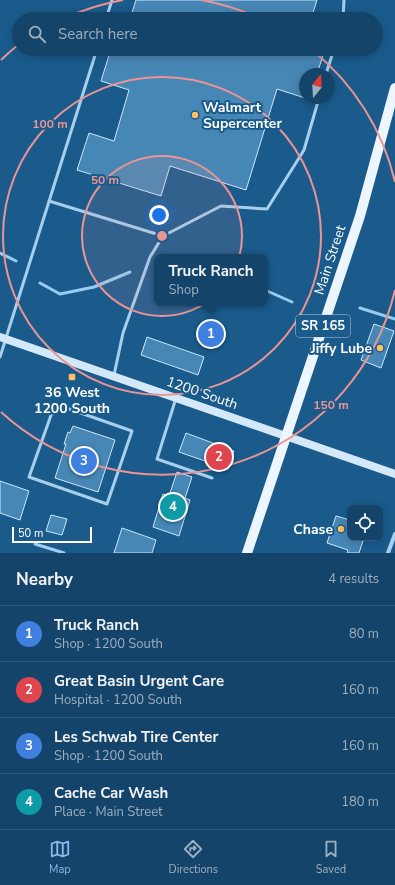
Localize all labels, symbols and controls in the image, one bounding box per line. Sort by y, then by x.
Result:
search box [12,12,383,56]
icon: search [26,23,48,45]
text: Search here [58,24,138,44]
north arrow [299,68,335,104]
place label: Walmart Supercenter [203,98,282,133]
marker: Walmart Supercenter [190,110,200,120]
text: 100 m [32,116,68,132]
text: 50 m [91,172,119,188]
your location [149,205,169,225]
street label: Main Street [310,223,350,297]
centre of rings [155,229,169,243]
popup [154,254,268,306]
text: Truck Ranch [169,261,253,281]
text: Shop [169,281,199,299]
road number: SR 165 [296,315,350,337]
pin: 1 [198,319,224,349]
place label: Jiffy Lube [310,339,372,358]
marker: Jiffy Lube [375,343,385,353]
marker: 36 West 1200 South [67,372,77,382]
street label: 1200 South [164,372,240,414]
place label: 36 West 1200 South [34,383,110,418]
text: 150 m [313,397,349,413]
pin: 2 [206,442,232,472]
pin: 3 [71,446,97,476]
pin: 4 [160,492,186,522]
map controls [347,505,383,541]
button: locate [347,505,383,541]
place label: Chase [293,520,333,539]
marker: Chase [336,524,346,534]
scale bar [12,525,92,544]
text: 50 m [18,526,43,541]
text: Nearby [16,568,73,591]
text: 4 results [328,570,379,588]
text: Truck Ranch [54,615,139,635]
text: 1 [25,625,33,643]
text: 80 m [349,625,379,643]
text: Shop · 1200 South [54,635,163,653]
text: Great Basin Urgent Care [54,671,224,691]
text: 2 [25,681,33,699]
text: 160 m [341,681,379,699]
text: Hospital · 1200 South [54,691,182,709]
text: Les Schwab Tire Center [54,727,218,747]
text: 3 [25,737,33,755]
text: 160 m [341,737,379,755]
text: Shop · 1200 South [54,747,163,765]
text: Cache Car Wash [54,783,168,803]
text: 4 [25,793,33,811]
text: 180 m [341,793,379,811]
text: Place · Main Street [54,803,163,821]
tab: Map [49,838,71,877]
tab: Directions [169,838,218,877]
tab: Saved [316,838,346,877]

